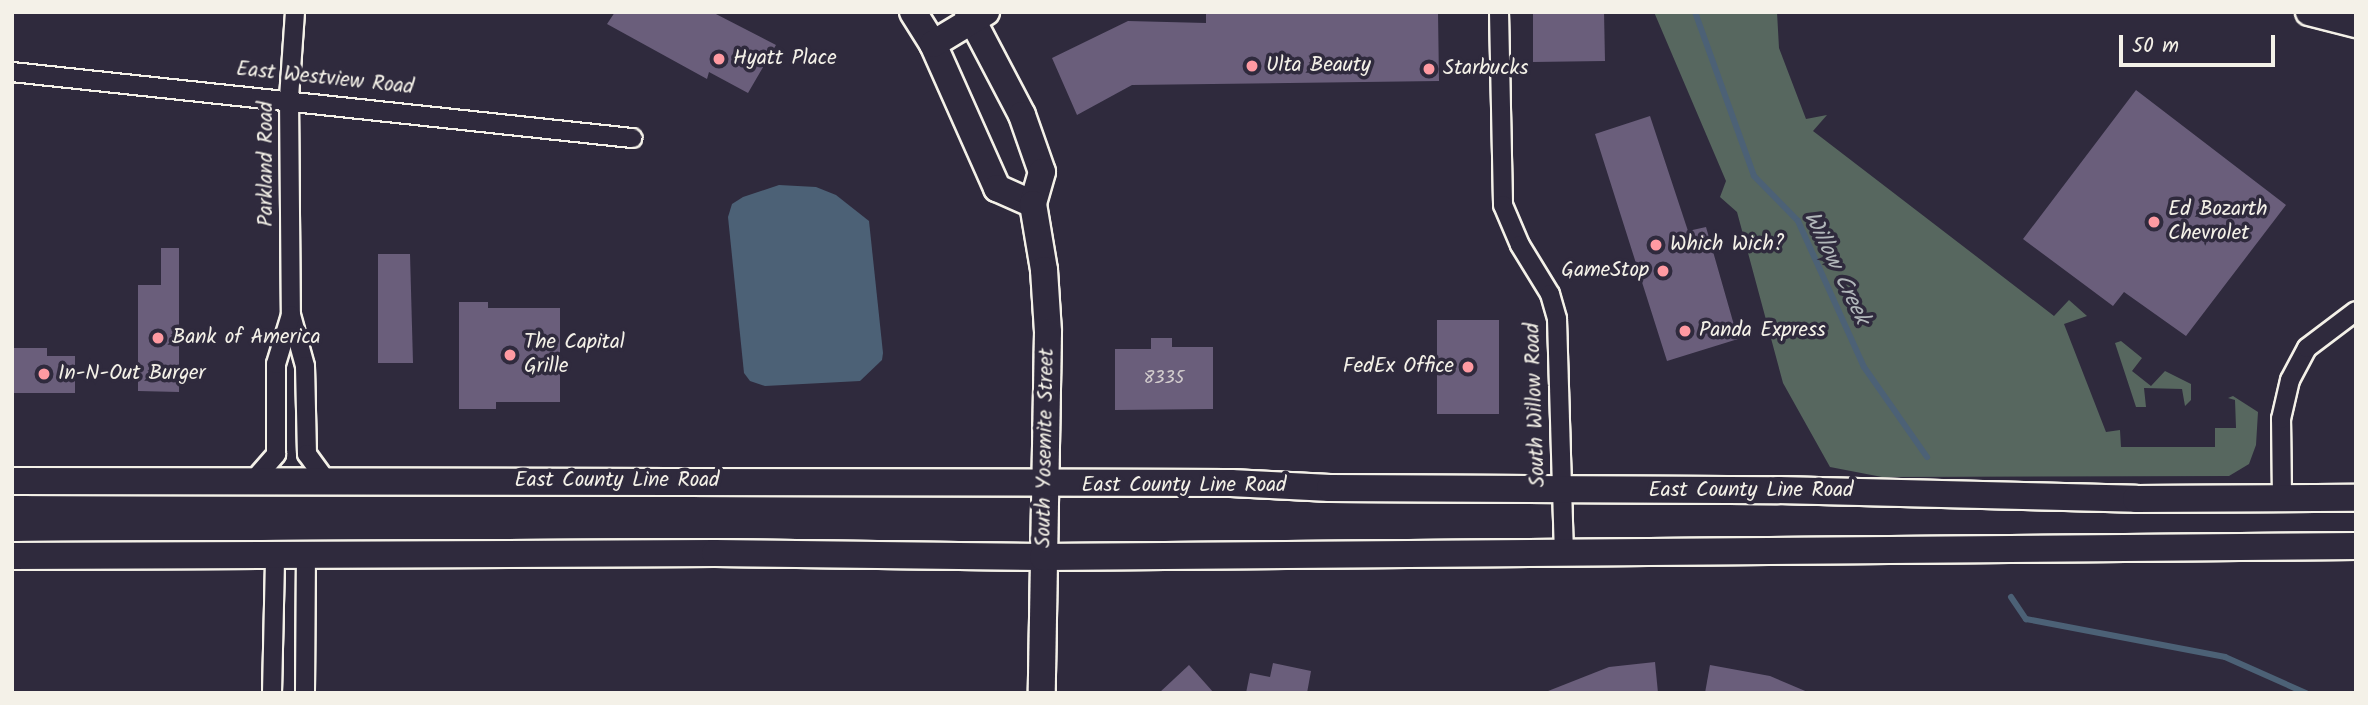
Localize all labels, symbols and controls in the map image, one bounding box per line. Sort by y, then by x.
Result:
scale bar [2123,21,2279,65]
text: 50 m [2132,30,2179,63]
place label: Hyatt Place [733,46,837,72]
marker: Hyatt Place [711,51,727,67]
place label: Ulta Beauty [1266,53,1371,79]
place label: Starbucks [1443,56,1528,82]
street label: East Westview Road [235,57,415,101]
marker: Ulta Beauty [1244,58,1260,74]
marker: Starbucks [1421,61,1437,77]
street label: Parkland Road [254,101,280,227]
place label: Ed Bozarth Chevrolet [2168,197,2267,247]
water label: Willow Creek [1797,207,1875,329]
marker: Ed Bozarth Chevrolet [2146,214,2162,230]
place label: Which Wich? [1670,232,1785,258]
marker: Which Wich? [1648,237,1664,253]
place label: GameStop [1561,258,1649,284]
marker: GameStop [1655,263,1671,279]
place label: Panda Express [1699,318,1826,344]
street label: South Willow Road [1521,322,1551,488]
marker: Panda Express [1677,323,1693,339]
place label: Bank of America [172,325,321,351]
marker: Bank of America [150,330,166,346]
place label: The Capital Grille [524,330,625,380]
marker: The Capital Grille [502,347,518,363]
street label: South Yosemite Street [1032,348,1060,548]
place label: FedEx Office [1343,354,1454,380]
marker: FedEx Office [1460,359,1476,375]
place label: In-N-Out Burger [58,361,206,387]
marker: In-N-Out Burger [36,366,52,382]
house number: 8335 [1143,368,1185,390]
street label: East County Line Road [514,468,720,494]
street label: East County Line Road [1081,473,1287,499]
street label: East County Line Road [1648,478,1854,504]

